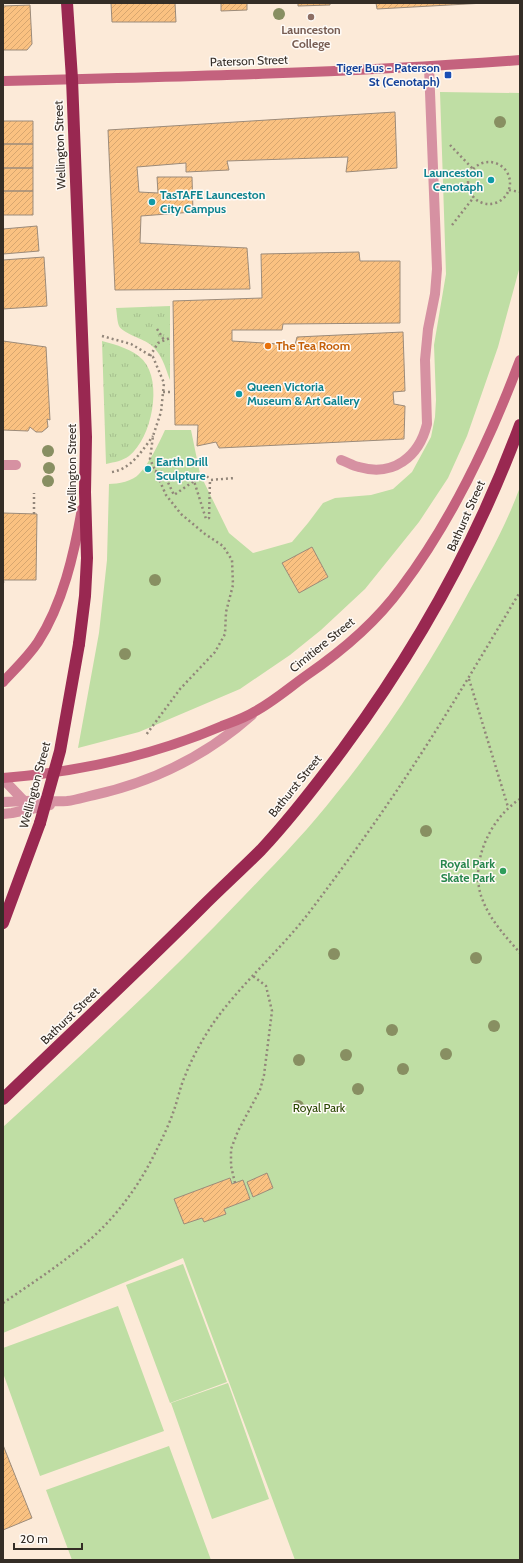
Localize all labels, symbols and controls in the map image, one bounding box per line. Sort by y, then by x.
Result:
marker: Launceston College [306,12,316,22]
place label: Launceston College [281,22,341,51]
street label: Paterson Street [210,52,288,69]
place label: Tiger Bus - Paterson St (Cenotaph) [337,60,440,89]
marker: Tiger Bus - Paterson St (Cenotaph) [443,70,453,80]
street label: Wellington Street [50,100,69,190]
place label: Launceston Cenotaph [424,165,483,194]
marker: Launceston Cenotaph [486,175,496,185]
place label: TasTAFE Launceston City Campus [160,187,265,216]
marker: TasTAFE Launceston City Campus [147,197,157,207]
place label: The Tea Room [276,338,350,353]
marker: The Tea Room [263,341,273,351]
place label: Queen Victoria Museum & Art Gallery [247,379,360,408]
marker: Queen Victoria Museum & Art Gallery [234,389,244,399]
street label: Wellington Street [64,424,79,512]
place label: Earth Drill Sculpture [156,454,208,483]
marker: Earth Drill Sculpture [143,464,153,474]
street label: Bathurst Street [443,478,488,554]
street label: Cimitiere Street [286,614,357,675]
street label: Wellington Street [16,740,53,830]
street label: Bathurst Street [265,751,324,820]
place label: Royal Park Skate Park [440,856,495,885]
marker: Royal Park Skate Park [498,866,508,876]
street label: Bathurst Street [37,984,102,1047]
park label: Royal Park [293,1100,346,1115]
scale bar [14,1525,82,1551]
text: 20 m [20,1531,48,1546]

